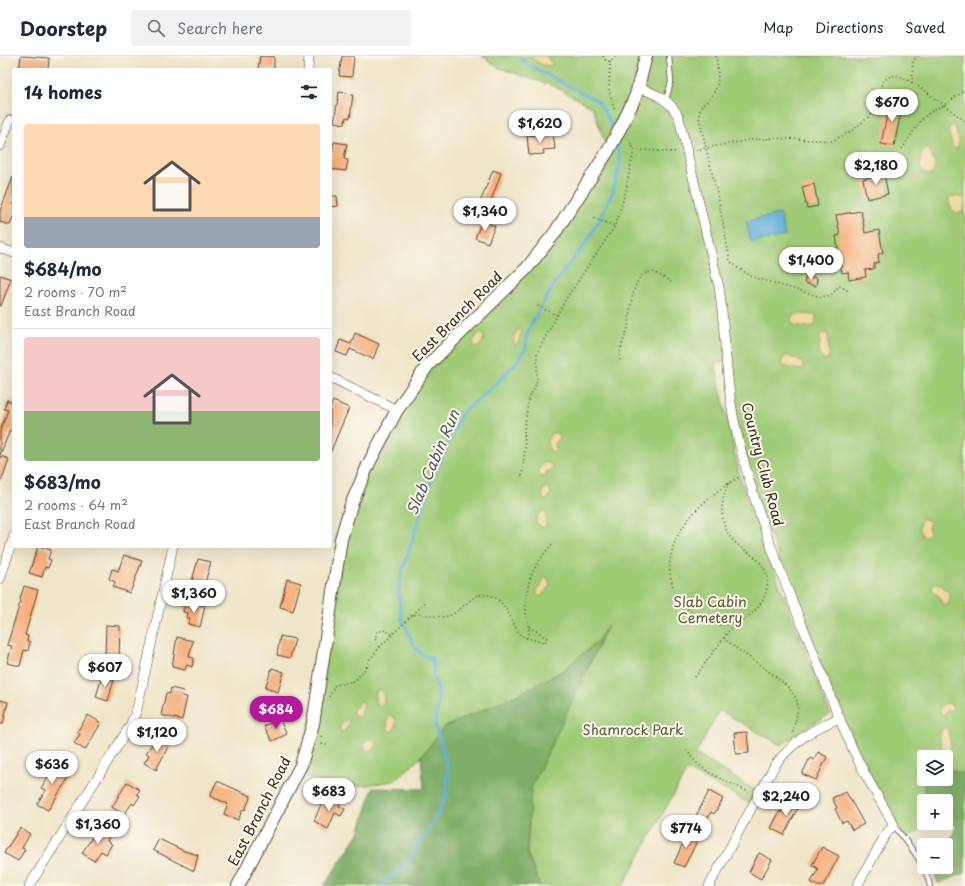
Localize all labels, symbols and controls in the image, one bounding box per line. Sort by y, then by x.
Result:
search box [131,10,411,46]
text: Doorstep [20,14,107,42]
text: Search here [177,16,263,39]
icon: search [145,17,167,39]
text: Map [763,17,793,38]
text: Directions [815,17,883,38]
text: Saved [905,17,945,38]
text: 14 homes [24,79,102,105]
icon: filters [298,81,320,103]
pin: $670 [868,89,916,123]
text: $670 [875,92,909,111]
pin: $1,620 [507,110,573,144]
text: $1,620 [518,113,562,132]
icon: home [136,150,208,222]
pin: $2,180 [843,152,909,186]
text: $2,180 [854,155,898,174]
pin: $1,340 [452,198,518,232]
text: $1,340 [462,201,508,220]
pin: $1,400 [778,247,844,281]
text: $1,400 [788,250,834,269]
text: $684/mo [24,256,102,282]
street label: East Branch Road [407,266,507,366]
text: 2 rooms · 70 m² [24,282,127,301]
text: East Branch Road [24,301,136,320]
icon: home [136,363,208,435]
street label: Country Club Road [736,400,790,528]
water label: Slab Cabin Run [400,405,465,518]
text: $683/mo [24,469,101,495]
text: 2 rooms · 64 m² [24,495,128,514]
text: East Branch Road [24,514,136,533]
pin: $1,360 [161,580,227,614]
text: $1,360 [171,583,217,602]
park label: Slab Cabin Cemetery [673,591,747,628]
pin: $607 [81,654,129,688]
text: $607 [88,657,122,676]
pin: $684 [252,696,300,730]
text: $684 [259,699,293,718]
pin: $1,120 [124,719,190,753]
park label: Shamrock Park [582,719,684,740]
text: $1,120 [136,722,178,741]
map controls [917,750,953,874]
button: layers [917,750,953,786]
pin: $636 [28,751,76,785]
street label: East Branch Road [222,753,296,869]
text: $636 [35,754,69,773]
pin: $683 [305,778,353,812]
text: $683 [312,781,346,800]
pin: $2,240 [753,783,819,817]
text: $2,240 [762,786,810,805]
button: + [917,794,953,830]
pin: $1,360 [65,811,131,845]
text: $1,360 [75,814,121,833]
pin: $774 [662,815,710,849]
text: $774 [670,818,702,837]
button: − [917,838,953,874]

